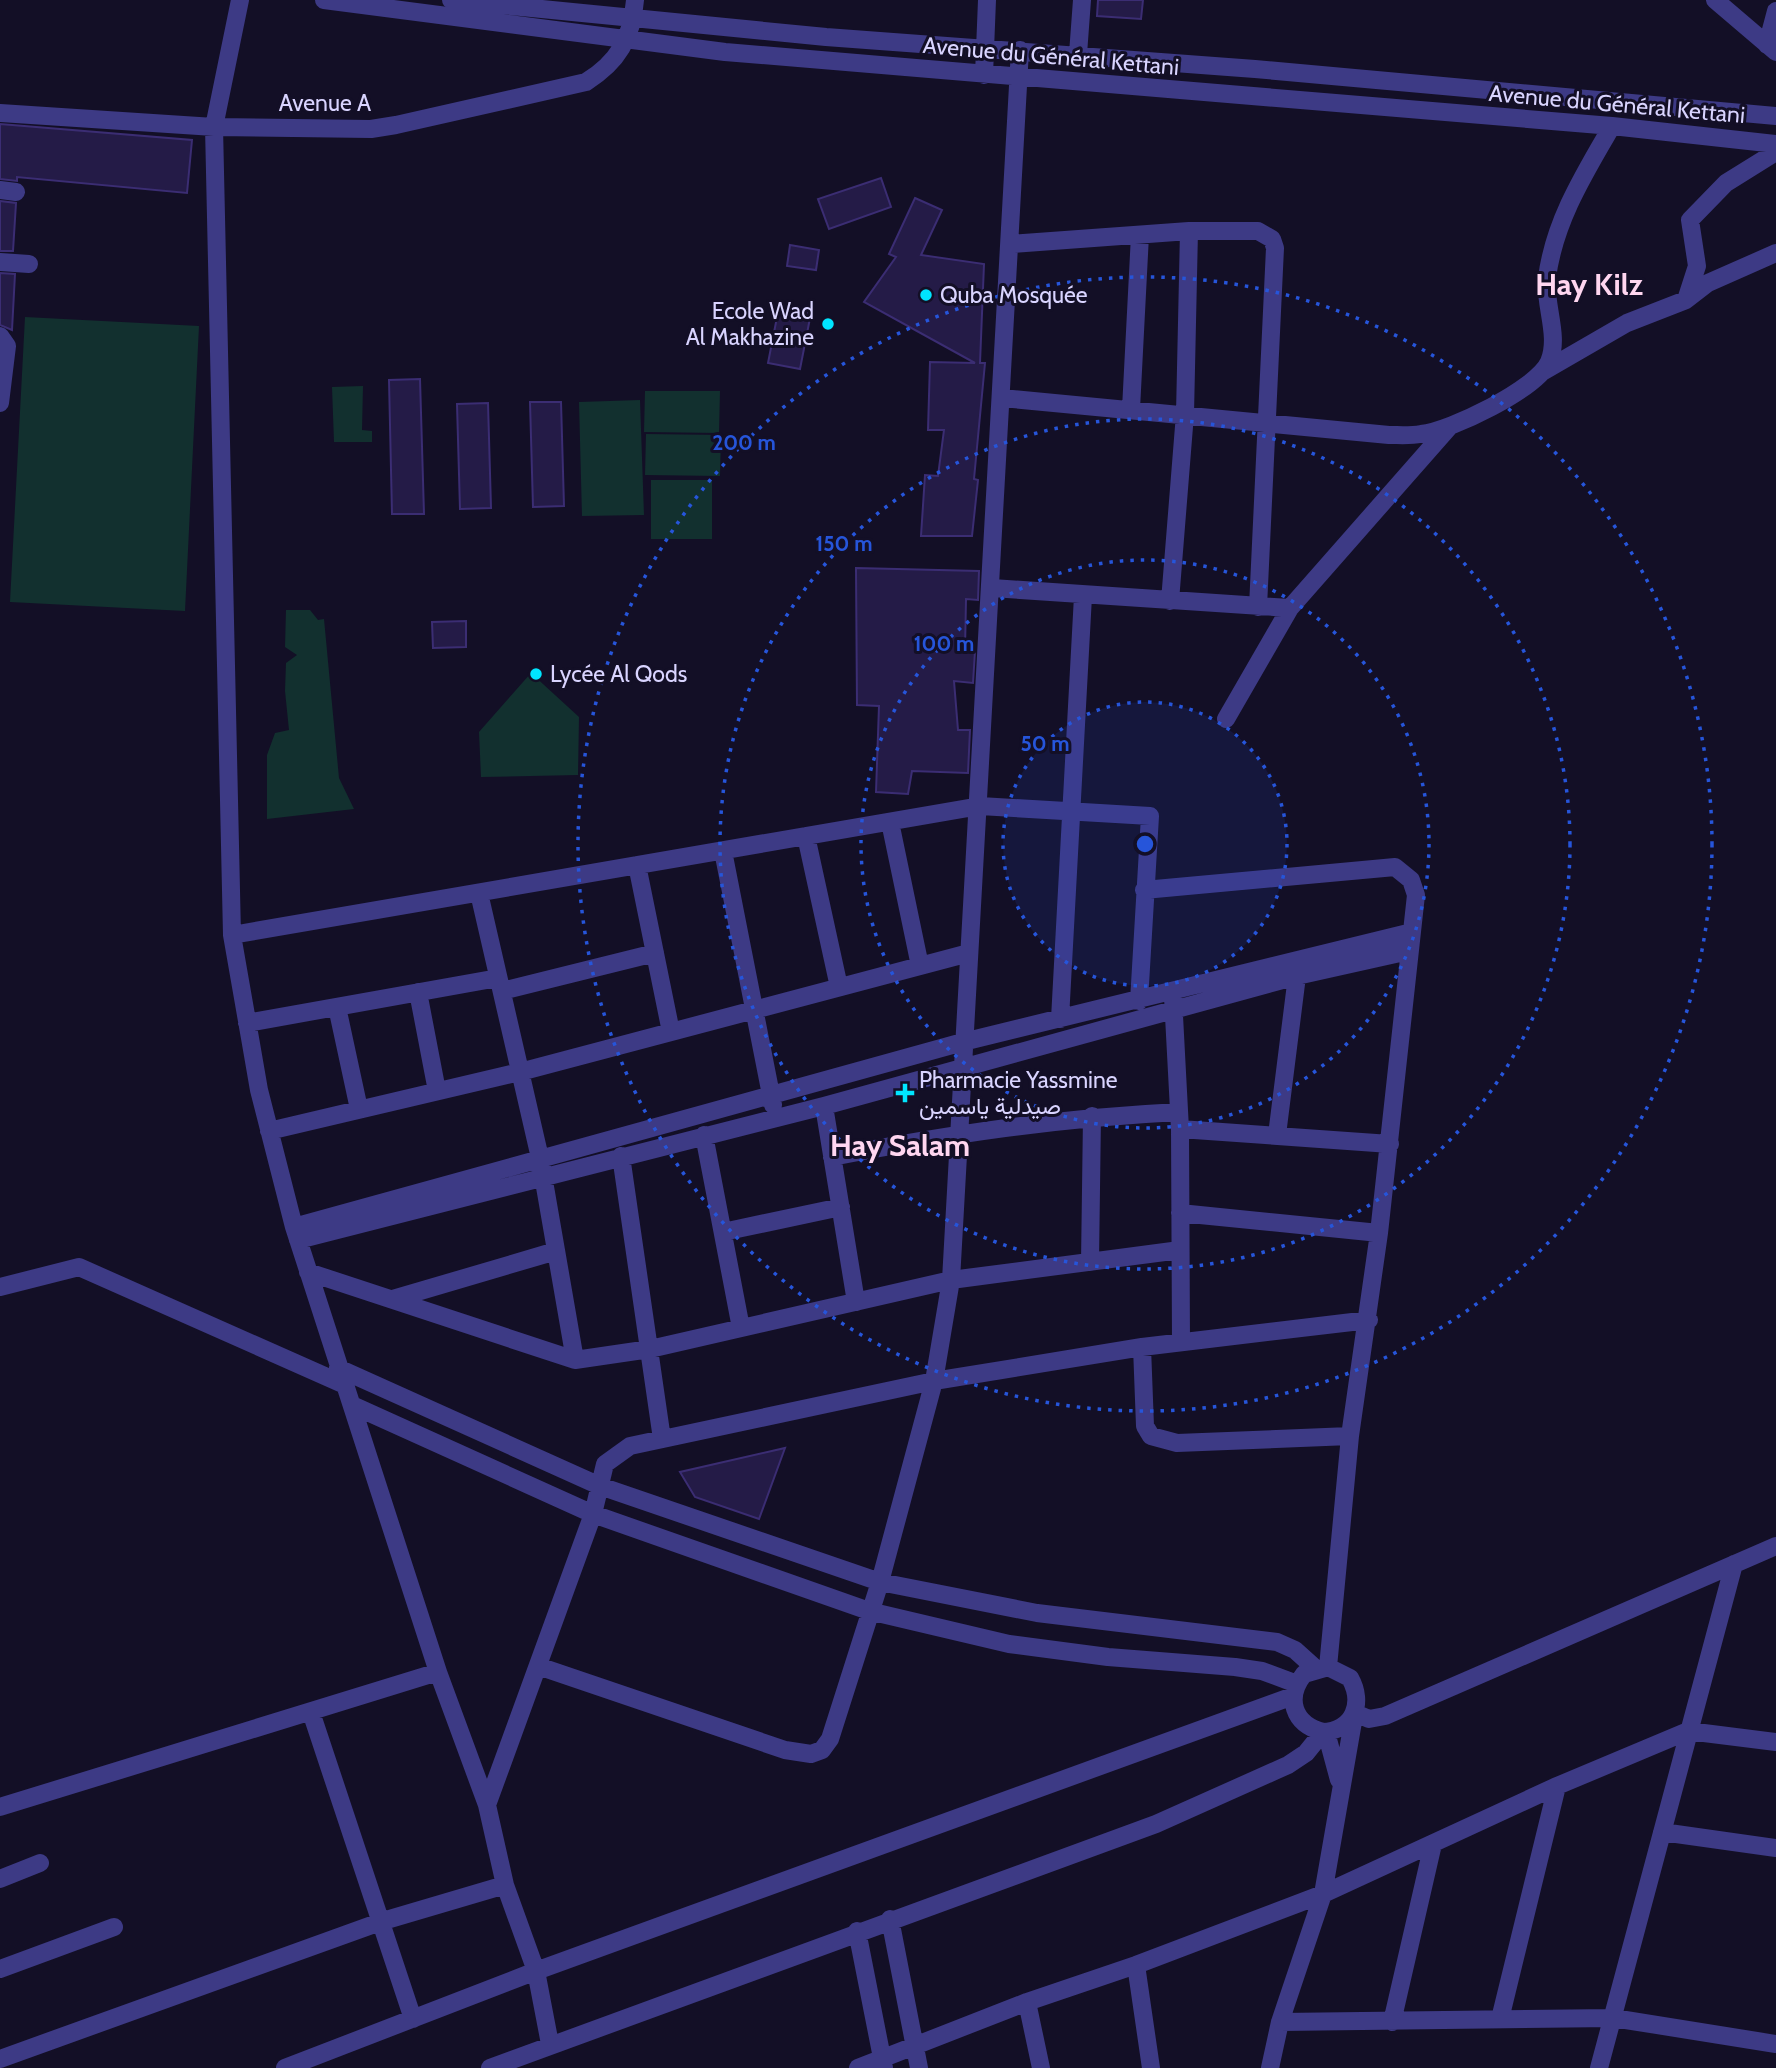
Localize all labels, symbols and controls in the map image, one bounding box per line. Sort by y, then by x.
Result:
street label: Avenue du Général Kettani [922,31,1180,81]
street label: Avenue du Général Kettani [1488,79,1746,129]
street label: Avenue A [279,89,371,117]
district label: Hay Kilz [1535,266,1643,303]
place label: Quba Mosquée [940,281,1088,309]
marker: Quba Mosquée [918,287,934,303]
place label: Ecole Wad Al Makhazine [686,297,814,351]
marker: Ecole Wad Al Makhazine [820,316,836,332]
text: 200 m [712,430,776,455]
text: 150 m [816,531,872,556]
text: 100 m [914,631,974,656]
place label: Lycée Al Qods [550,660,687,688]
marker: Lycée Al Qods [528,666,544,682]
text: 50 m [1020,731,1070,756]
centre of rings [1133,832,1157,856]
place label: Pharmacie Yassmine صيدلية ياسمين [919,1066,1118,1120]
marker: Pharmacie Yassmine صيدلية ياسمين [897,1085,913,1101]
district label: Hay Salam [830,1127,970,1164]

